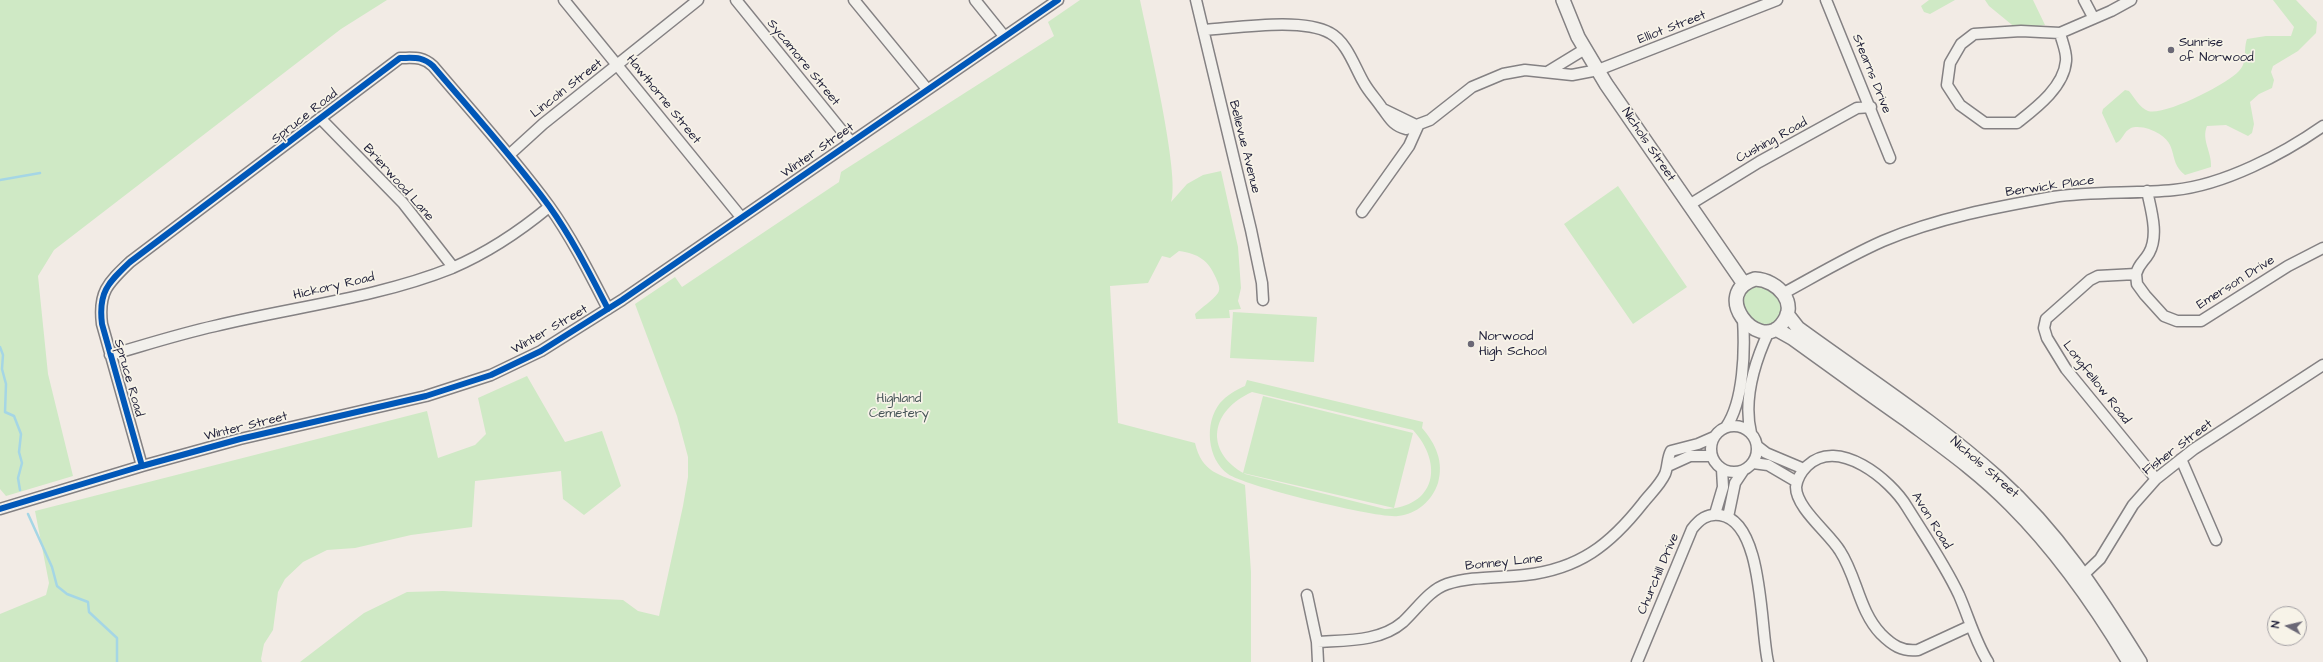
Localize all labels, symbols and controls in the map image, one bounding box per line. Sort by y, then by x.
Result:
street label: Elliot Street [1636,8,1708,48]
street label: Sycamore Street [763,16,843,110]
street label: Stearns Drive [1848,32,1894,116]
place label: Sunrise of Norwood [2179,35,2254,66]
marker: Sunrise of Norwood [2166,45,2176,55]
street label: Hawthorne Street [622,52,704,148]
street label: Lincoln Street [528,56,606,122]
street label: Spruce Road [269,86,341,148]
street label: Bellevue Avenue [1225,99,1263,195]
street label: Nichols Street [1617,105,1679,185]
street label: Cushing Road [1734,115,1810,167]
street label: Winter Street [779,120,857,182]
street label: Brierwood Lane [359,141,437,225]
street label: Berwick Place [2005,173,2095,201]
street label: Emerson Drive [2194,253,2278,313]
street label: Hickory Road [292,270,376,304]
street label: Winter Street [509,302,591,358]
place label: Norwood High School [1479,329,1547,360]
street label: Spruce Road [110,338,146,418]
street label: Longfellow Road [2059,338,2133,428]
marker: Norwood High School [1466,339,1476,349]
park label: Highland Cemetery [869,391,929,422]
street label: Winter Street [203,409,289,445]
street label: Fisher Street [2140,417,2216,479]
street label: Nichols Street [1946,434,2022,502]
street label: Avon Road [1907,490,1955,552]
street label: Churchill Drive [1635,531,1683,617]
street label: Bonney Lane [1464,551,1544,575]
north arrow [2267,606,2307,646]
text: N [2268,620,2284,629]

